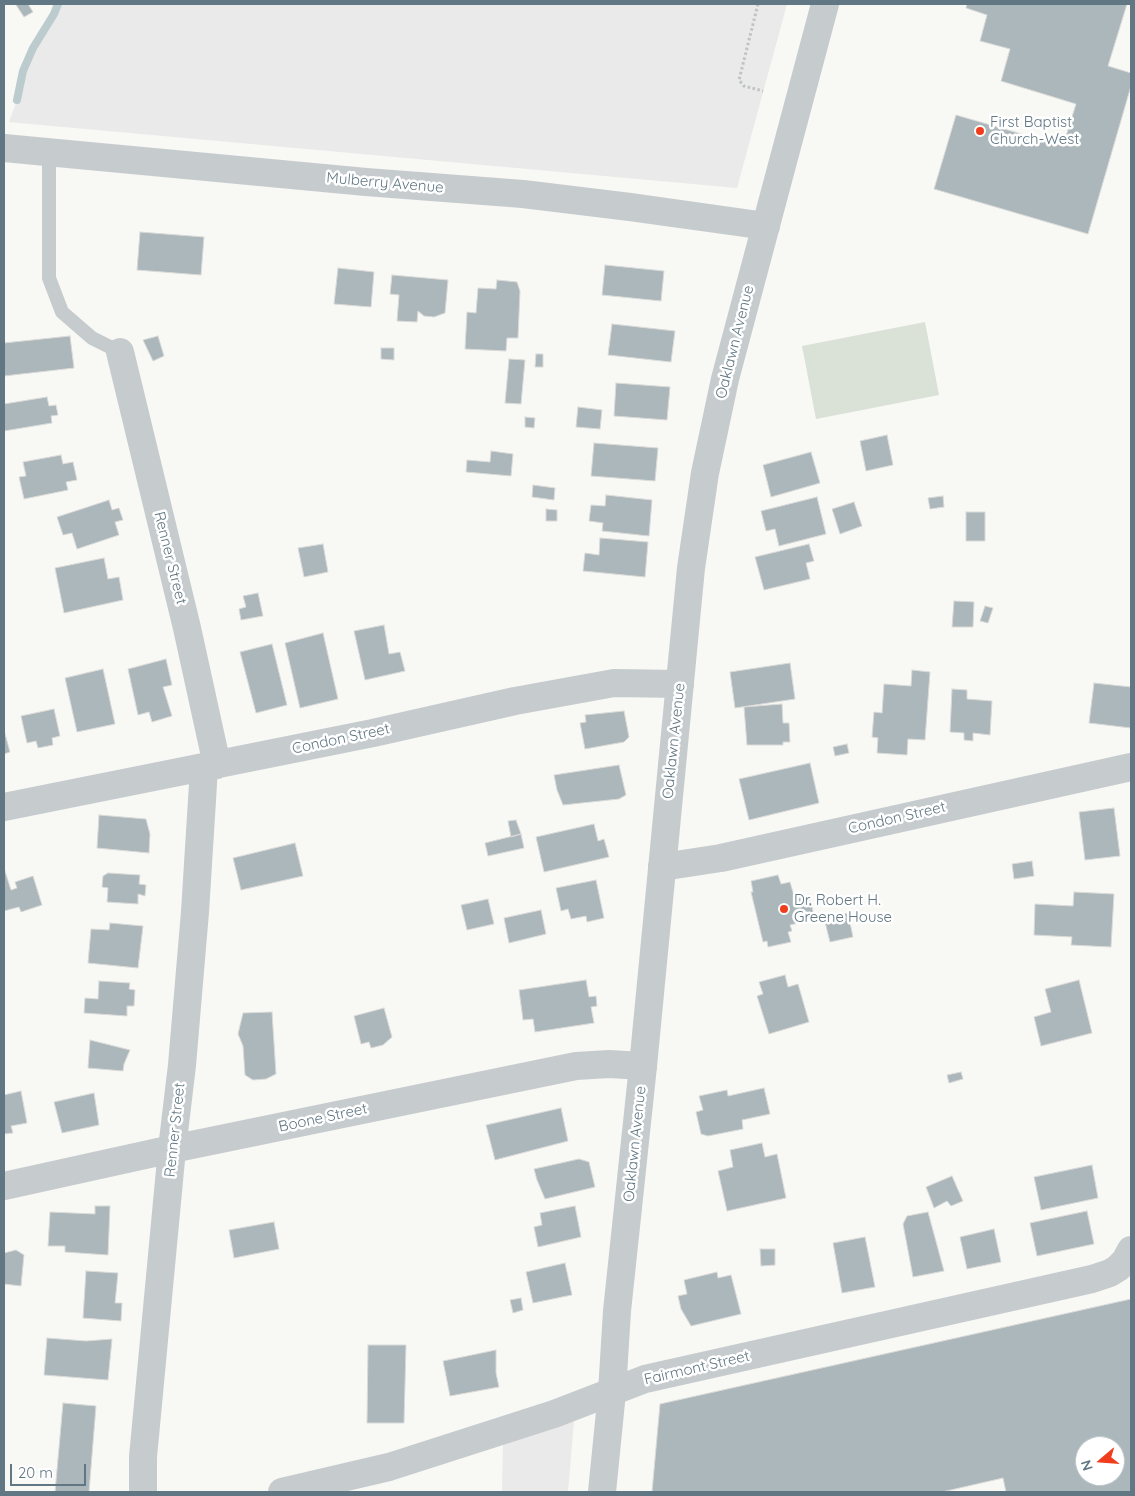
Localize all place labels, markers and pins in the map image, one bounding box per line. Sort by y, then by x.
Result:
place label: First Baptist Church-West [990,113,1079,148]
marker: First Baptist Church-West [974,125,986,137]
place label: Dr. Robert H. Greene House [794,891,892,926]
marker: Dr. Robert H. Greene House [778,903,790,915]

